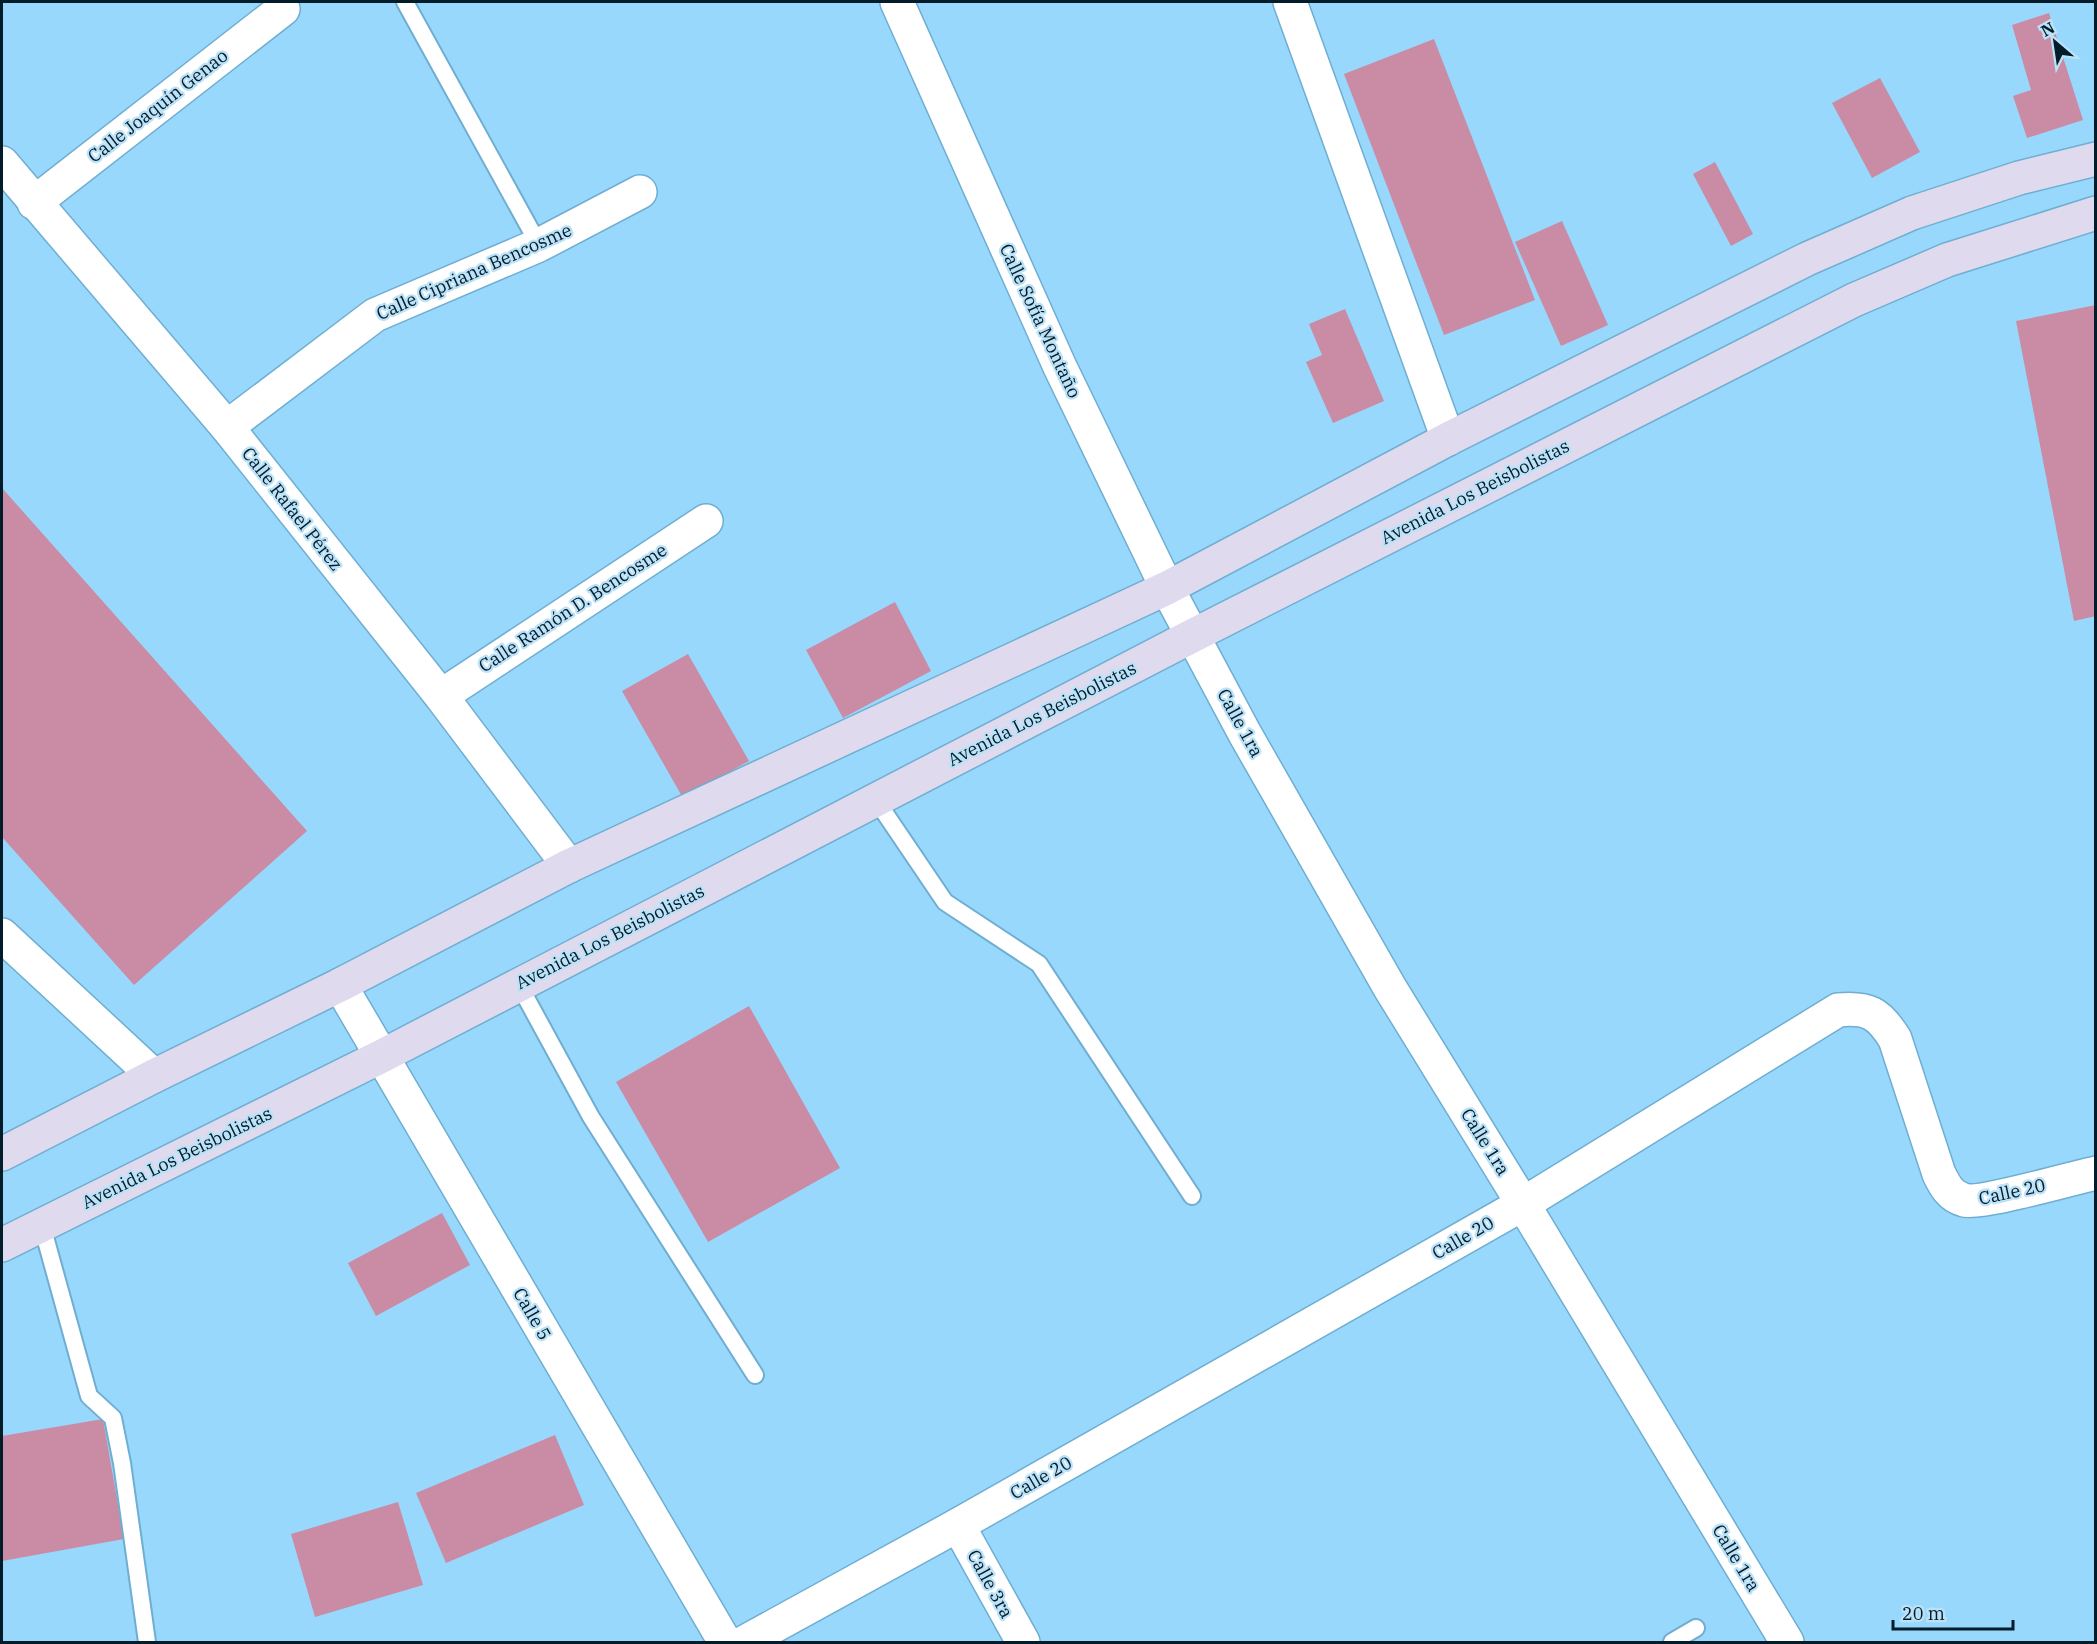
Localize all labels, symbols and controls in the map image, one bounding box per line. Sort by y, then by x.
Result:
north arrow [2025,12,2085,72]
text: N [2037,17,2058,41]
street label: Calle Joaquín Genao [83,44,232,167]
street label: Calle Cipriana Bencosme [373,218,575,325]
street label: Calle Sofía Montaño [995,240,1086,402]
street label: Avenida Los Beisbolistas [1377,434,1573,549]
street label: Calle Rafael Pérez [237,442,348,575]
street label: Calle Ramón D. Bencosme [474,538,671,677]
street label: Avenida Los Beisbolistas [944,656,1140,771]
street label: Calle 1ra [1212,685,1269,761]
street label: Avenida Los Beisbolistas [512,879,708,994]
street label: Avenida Los Beisbolistas [78,1101,276,1214]
street label: Calle 1ra [1456,1104,1515,1180]
street label: Calle 20 [1976,1173,2047,1210]
street label: Calle 20 [1428,1211,1498,1264]
street label: Calle 5 [508,1283,557,1344]
street label: Calle 20 [1006,1451,1076,1504]
street label: Calle 1ra [1707,1520,1766,1596]
street label: Calle 3ra [962,1546,1019,1622]
scale bar [1893,1593,2013,1631]
text: 20 m [1902,1602,1945,1625]

